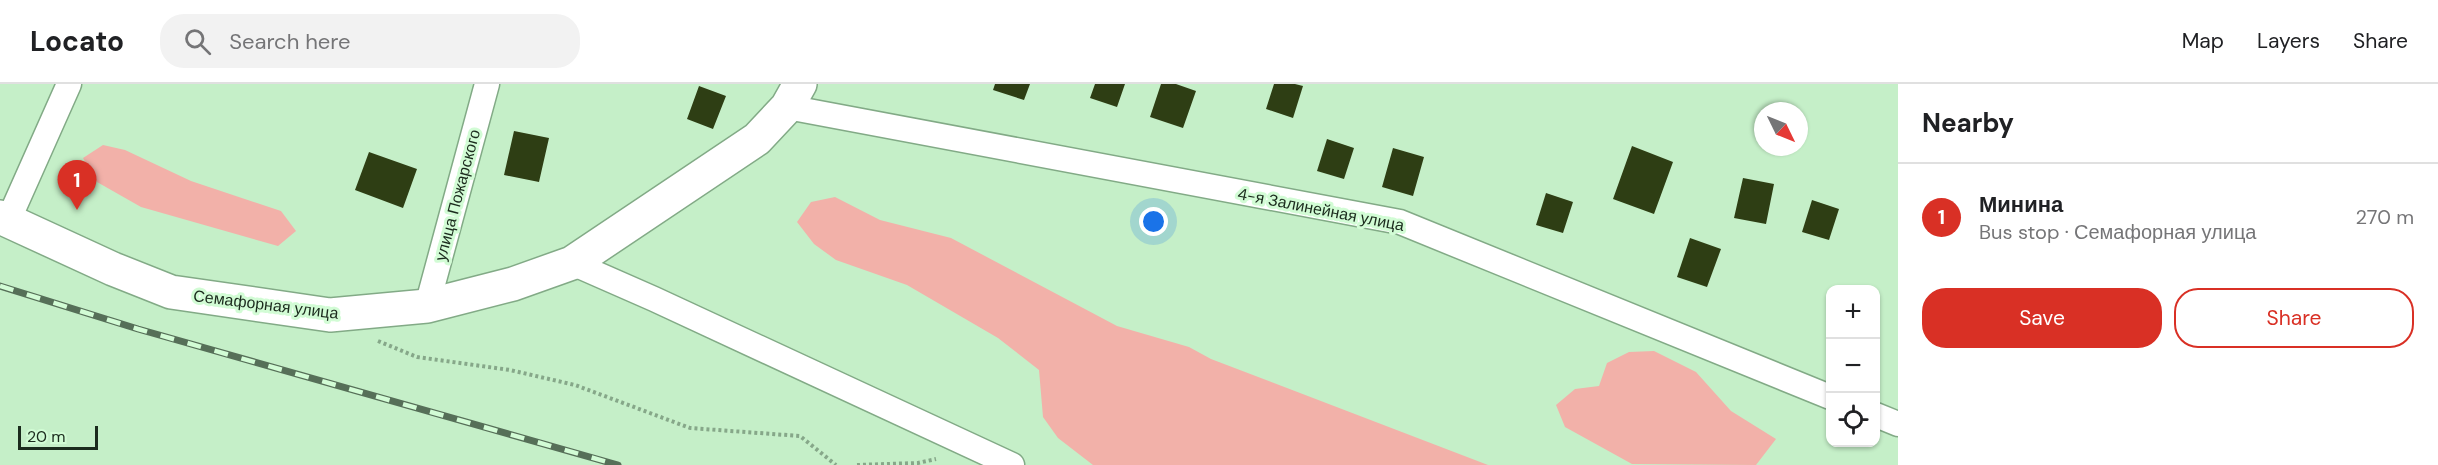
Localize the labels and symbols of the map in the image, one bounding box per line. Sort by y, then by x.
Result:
north arrow [1754,102,1808,156]
street label: улица Пожарского [430,127,485,263]
pin: 1 [58,160,97,210]
street label: 4-я Залинейная улица [1236,183,1406,236]
your location [1139,207,1168,236]
street label: Семафорная улица [192,285,340,324]
scale bar [18,423,98,450]

